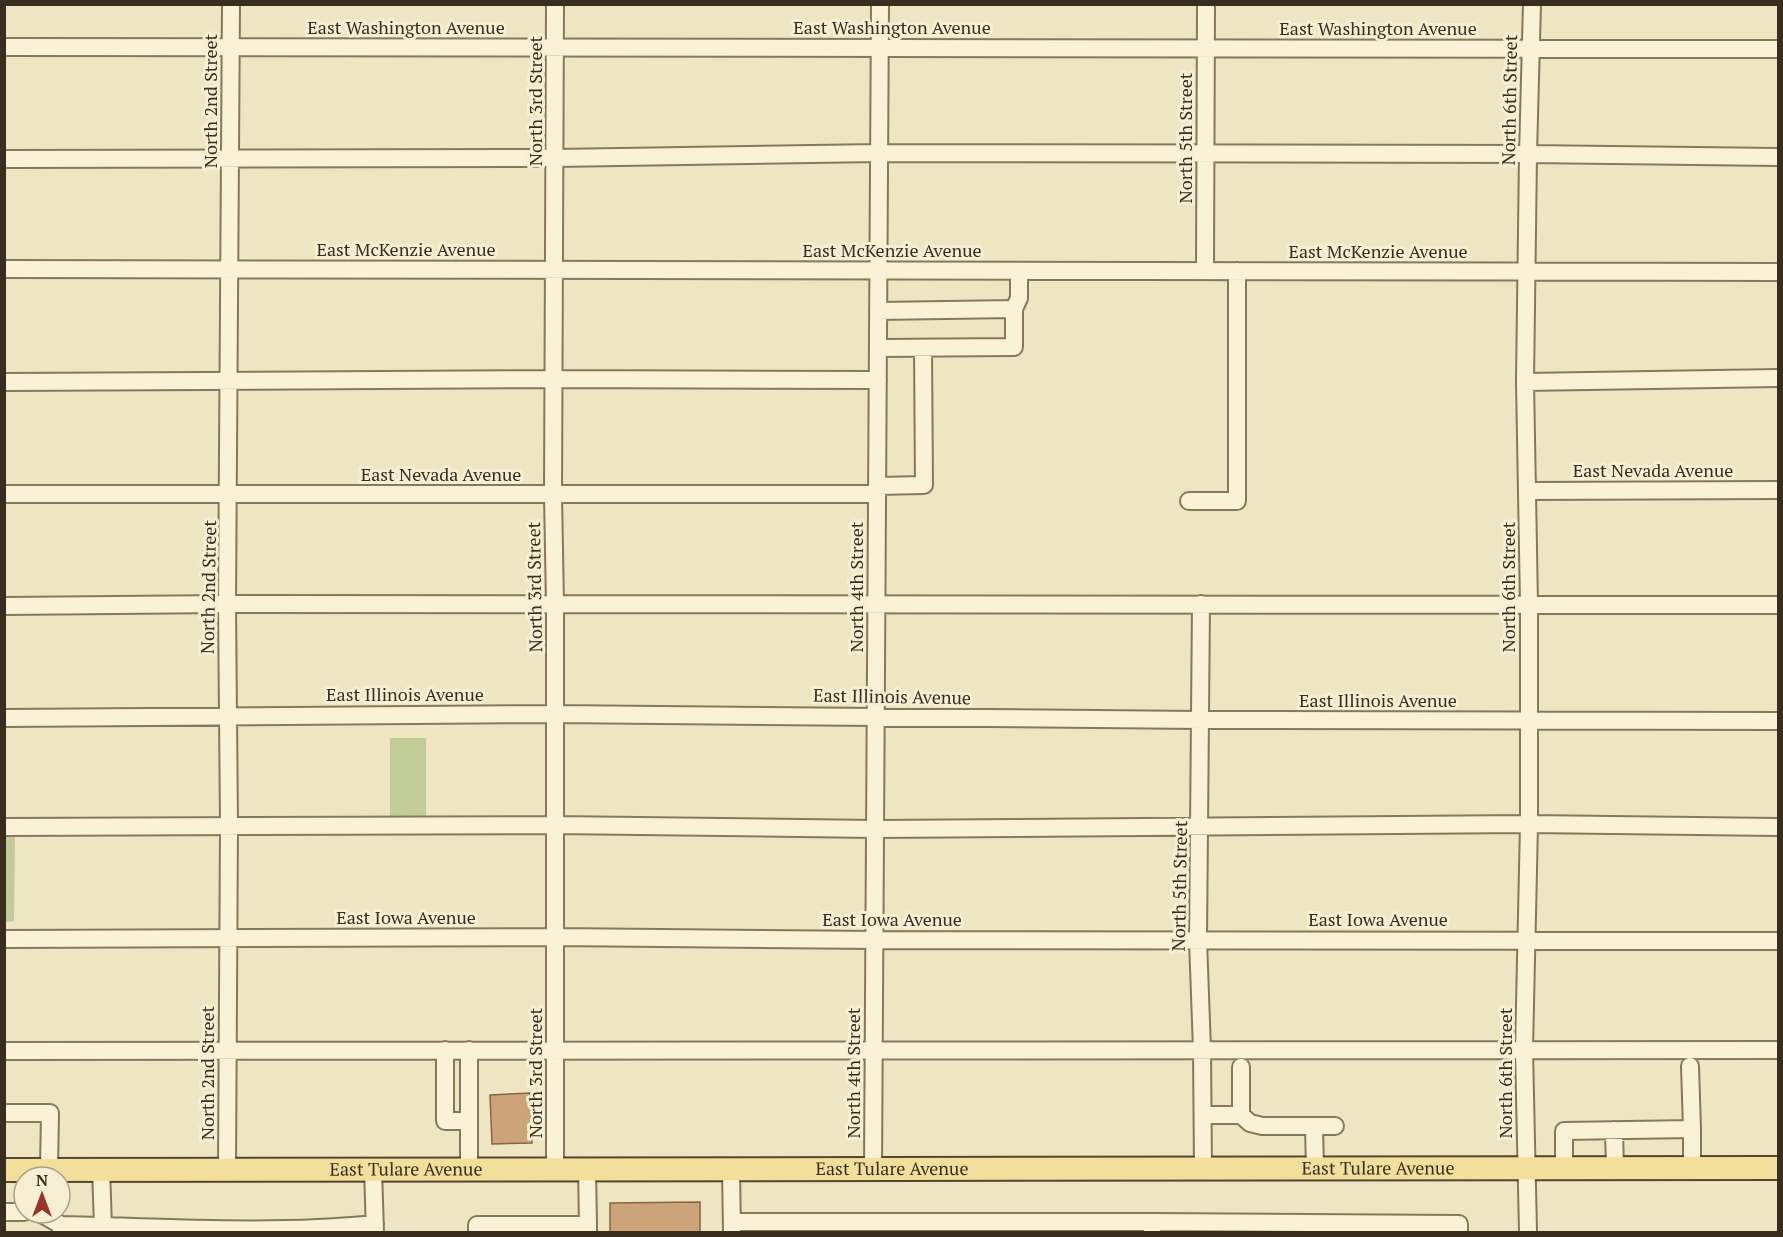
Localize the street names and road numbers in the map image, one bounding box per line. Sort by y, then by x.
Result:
street label: East Washington Avenue [307,15,505,39]
street label: East Washington Avenue [793,15,991,39]
street label: East Washington Avenue [1279,16,1477,40]
street label: North 2nd Street [198,34,222,168]
street label: North 6th Street [1496,34,1522,166]
street label: North 3rd Street [523,35,547,166]
street label: North 5th Street [1173,72,1197,203]
street label: East McKenzie Avenue [316,237,496,261]
street label: East McKenzie Avenue [802,238,982,262]
street label: East McKenzie Avenue [1288,239,1468,263]
street label: East Nevada Avenue [1573,458,1733,482]
street label: East Nevada Avenue [361,462,521,486]
street label: North 2nd Street [195,519,221,654]
street label: North 3rd Street [521,521,547,652]
street label: North 4th Street [844,521,868,652]
street label: North 6th Street [1496,521,1520,652]
street label: East Illinois Avenue [326,682,484,706]
street label: East Illinois Avenue [813,683,971,709]
street label: East Illinois Avenue [1299,688,1457,712]
street label: North 5th Street [1166,820,1192,952]
street label: East Iowa Avenue [336,905,476,929]
street label: East Iowa Avenue [822,907,962,931]
street label: East Iowa Avenue [1308,907,1448,931]
street label: North 2nd Street [195,1006,219,1140]
street label: North 3rd Street [523,1007,547,1138]
street label: North 4th Street [841,1007,865,1138]
street label: North 6th Street [1493,1007,1517,1138]
street label: East Tulare Avenue [1302,1155,1454,1180]
street label: East Tulare Avenue [330,1156,482,1181]
street label: East Tulare Avenue [816,1156,968,1180]

